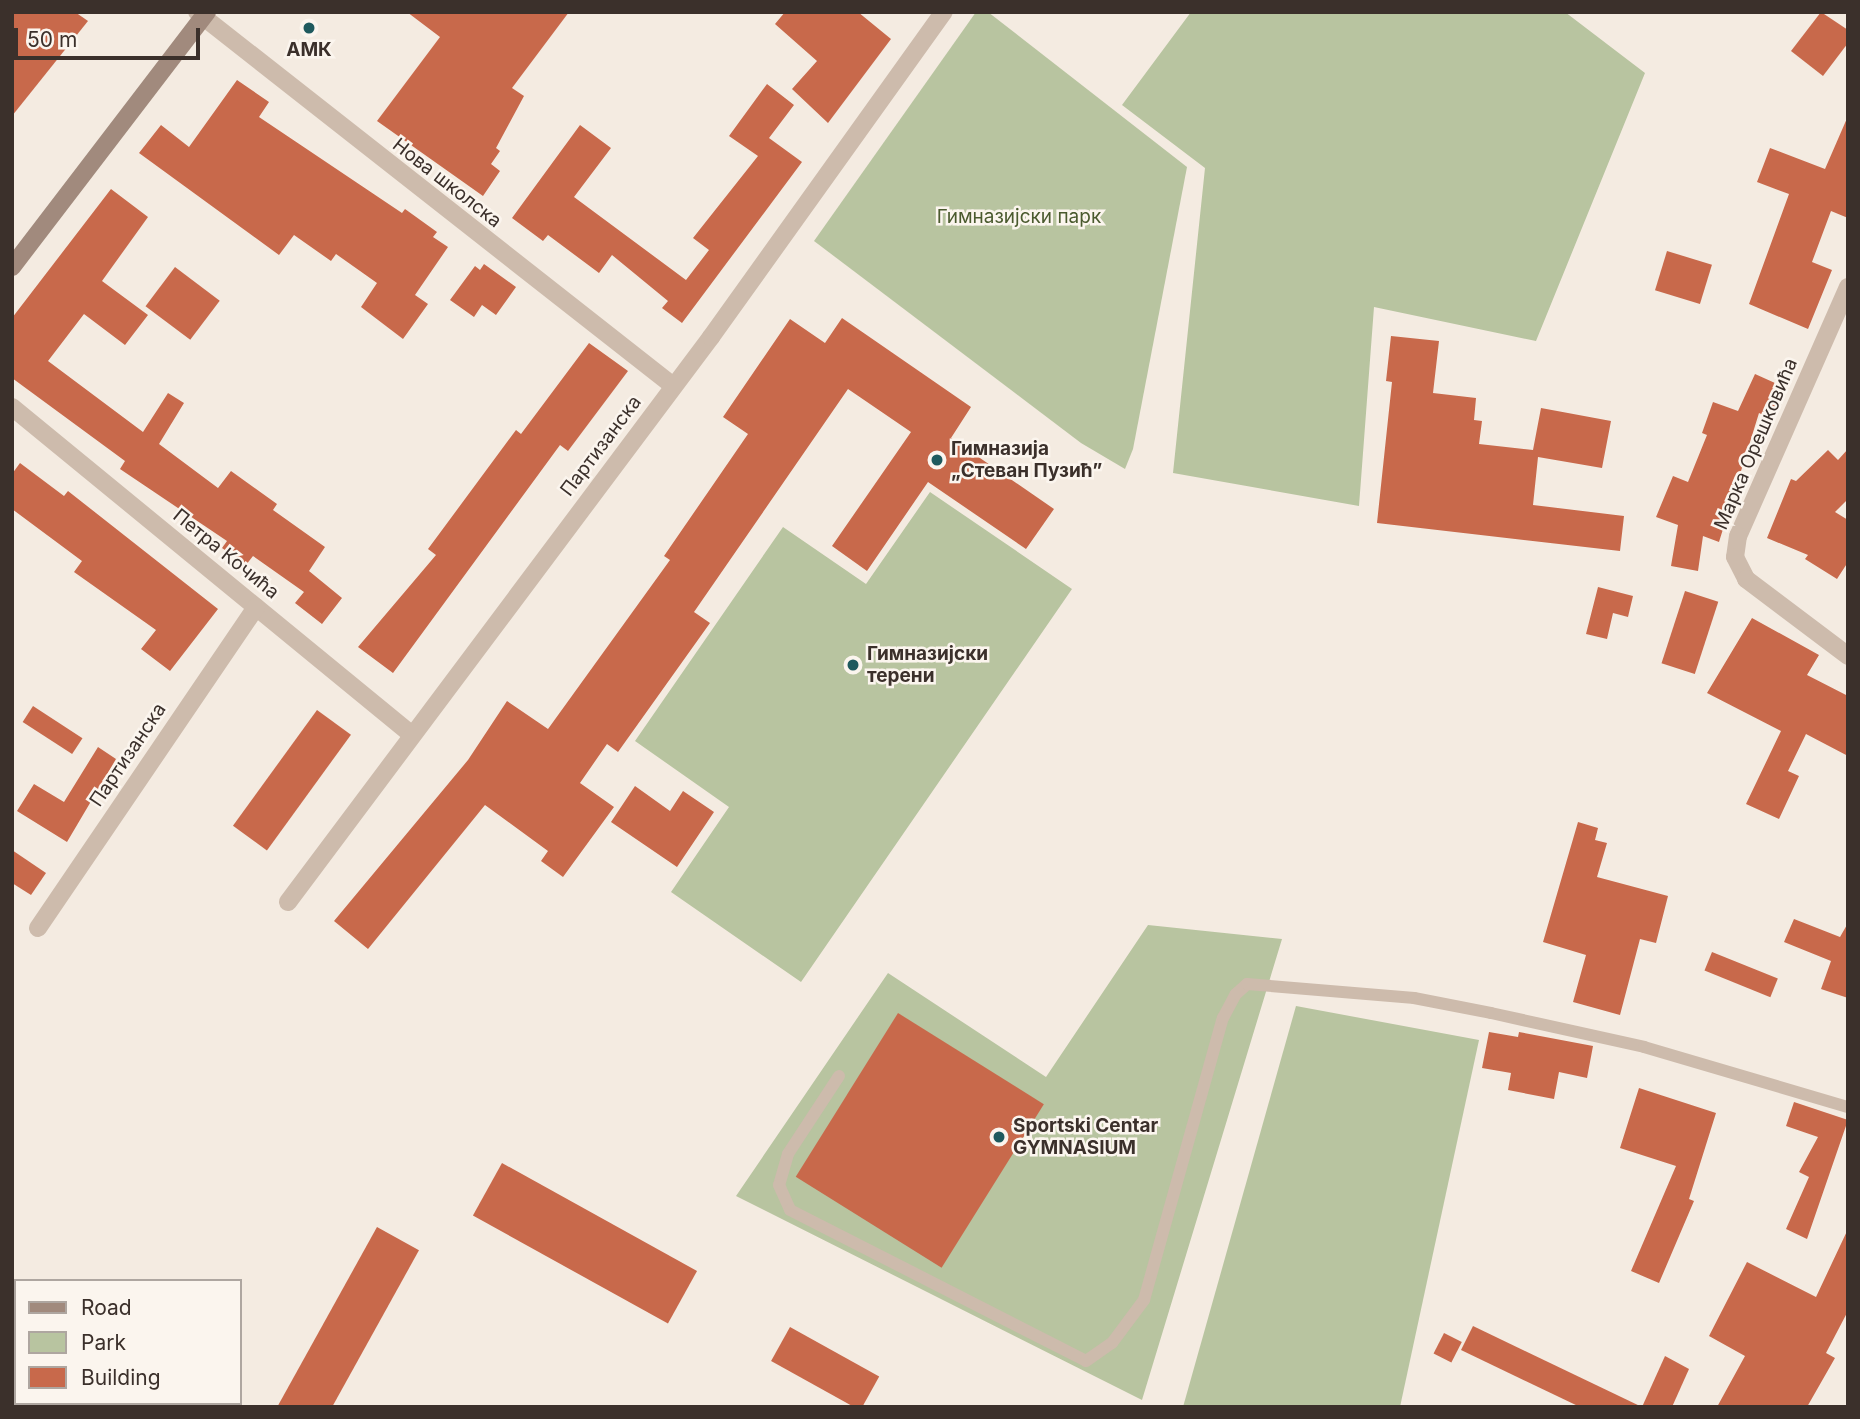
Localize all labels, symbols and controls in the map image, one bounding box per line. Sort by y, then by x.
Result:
scale bar [18,14,203,58]
marker: АМК [301,20,317,36]
text: 50 m [27,27,77,52]
place label: АМК [286,39,332,61]
street label: Нова школска [388,133,506,233]
park label: Гимназијски парк [937,206,1101,228]
street label: Марка Орешковића [1710,355,1802,533]
street label: Партизанска [556,391,646,501]
place label: Гимназија „Стеван Пузић” [951,438,1102,482]
marker: Гимназија „Стеван Пузић” [929,452,945,468]
street label: Петра Кочића [168,504,284,604]
place label: Гимназијски терени [867,643,988,687]
marker: Гимназијски терени [845,657,861,673]
street label: Партизанска [85,699,171,811]
place label: Sportski Centar GYMNASIUM [1013,1115,1158,1159]
marker: Sportski Centar GYMNASIUM [991,1129,1007,1145]
legend [14,1279,242,1405]
text: Road [81,1295,132,1320]
text: Park [81,1330,126,1355]
text: Building [81,1365,161,1390]

